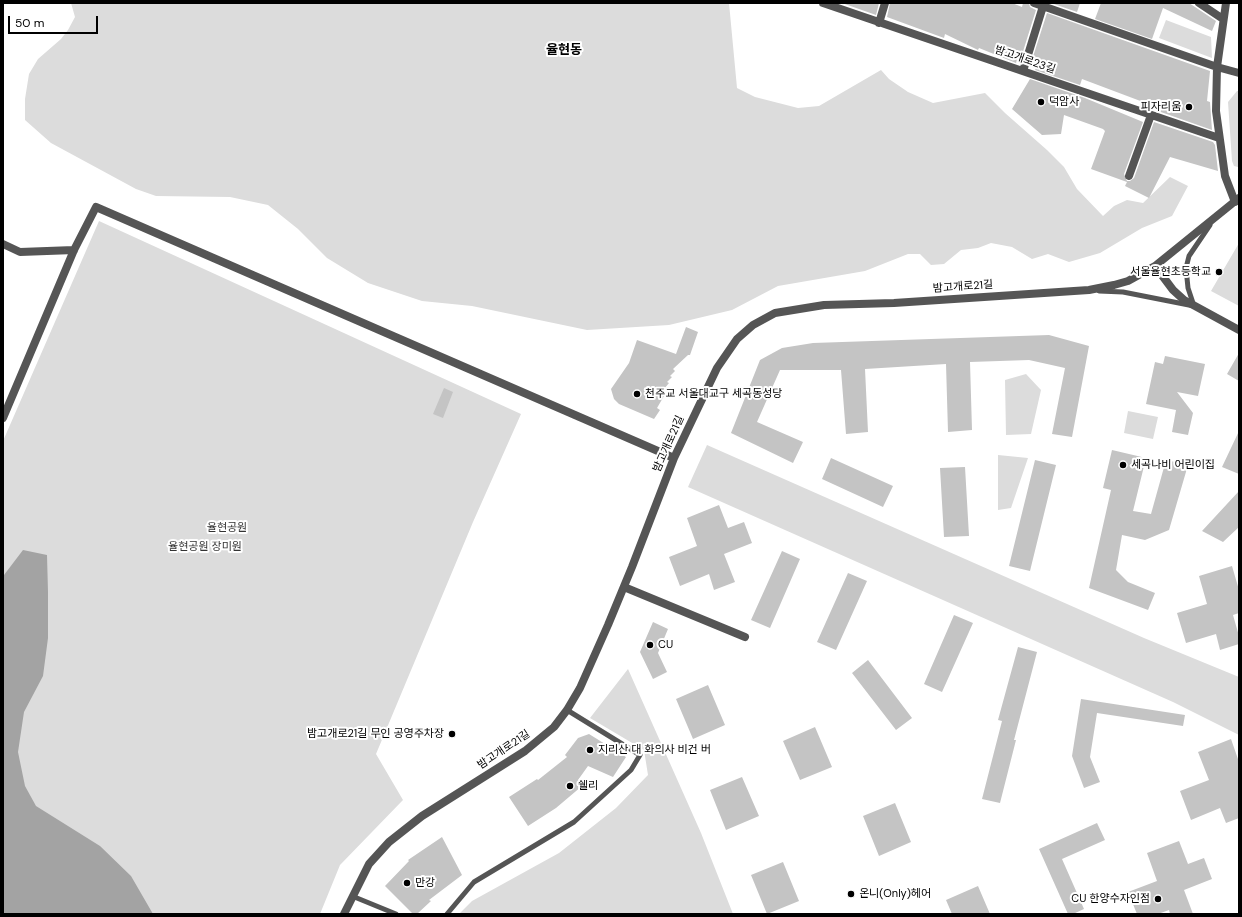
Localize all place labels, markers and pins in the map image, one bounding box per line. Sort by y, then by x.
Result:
place label: 덕암사 [1049,95,1079,109]
marker: 덕암사 [1036,97,1046,107]
place label: 피자리움 [1141,100,1181,114]
marker: 피자리움 [1184,102,1194,112]
place label: 서울율현초등학교 [1130,265,1211,279]
marker: 서울율현초등학교 [1214,267,1224,277]
place label: 천주교 서울대교구 세곡동성당 [645,387,782,401]
marker: 천주교 서울대교구 세곡동성당 [632,389,642,399]
place label: 세곡나비 어린이집 [1131,458,1215,472]
marker: 세곡나비 어린이집 [1118,460,1128,470]
place label: CU [658,638,673,652]
marker: CU [645,640,655,650]
place label: 밤고개로21길 무인 공영주차장 [307,727,444,741]
marker: 밤고개로21길 무인 공영주차장 [447,729,457,739]
place label: 지리산 대 화의사 비건 버 [598,743,711,757]
marker: 지리산 대 화의사 비건 버 [585,745,595,755]
place label: 쉘리 [578,779,598,793]
marker: 쉘리 [565,781,575,791]
place label: 만강 [415,876,435,890]
marker: 만강 [402,878,412,888]
place label: 온니(Only)헤어 [859,887,931,901]
marker: 온니(Only)헤어 [846,889,856,899]
place label: CU 한양수자인점 [1071,892,1150,906]
marker: CU 한양수자인점 [1153,894,1163,904]

